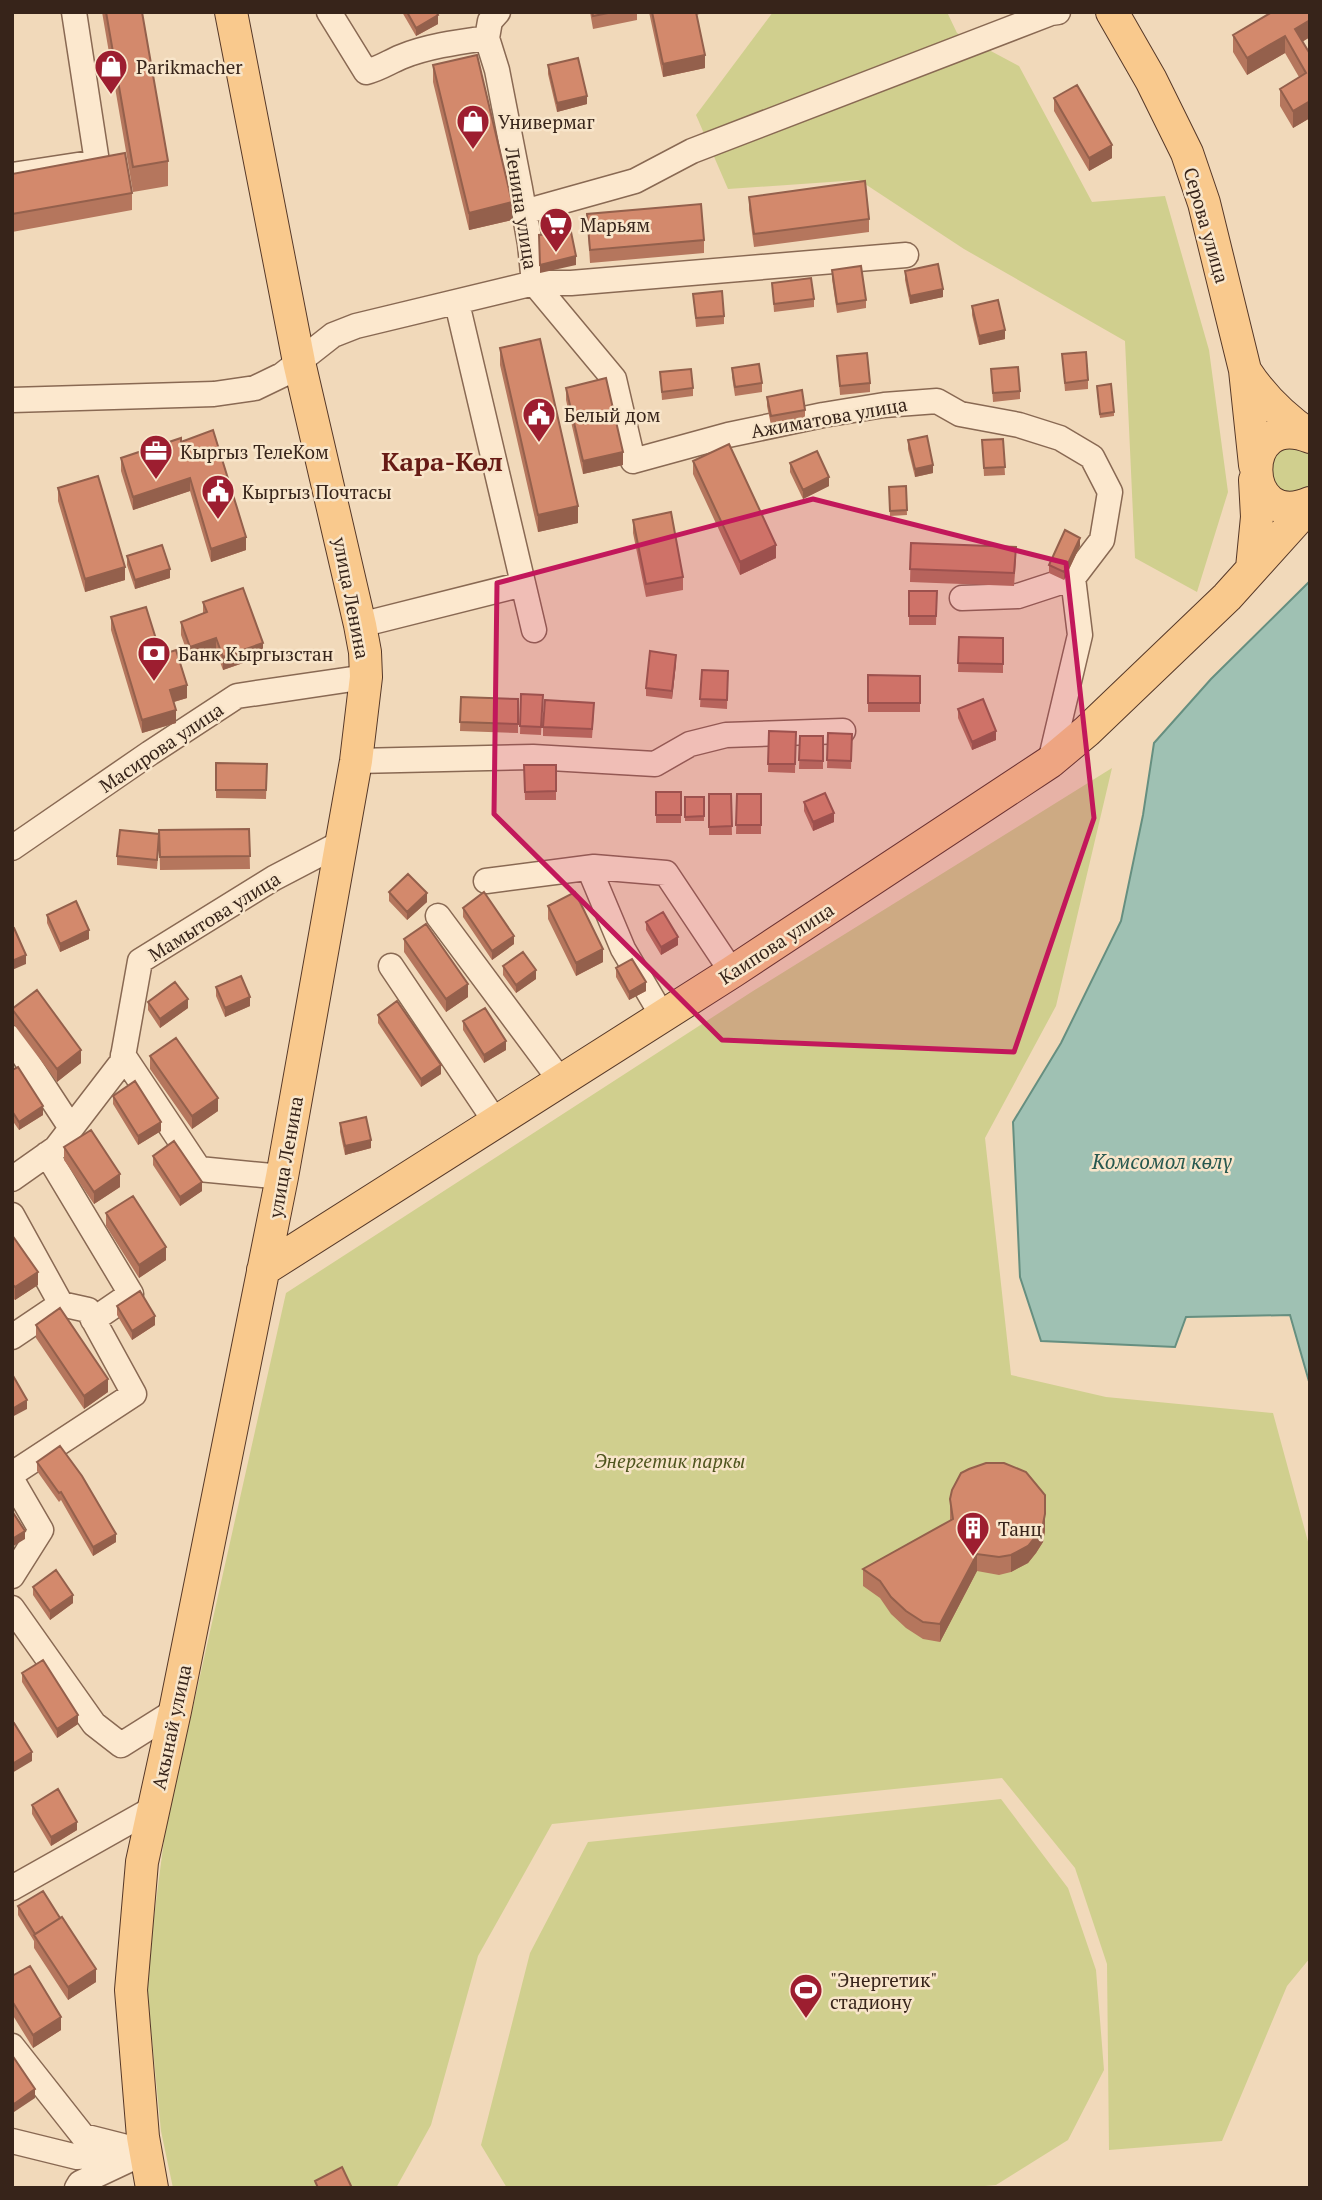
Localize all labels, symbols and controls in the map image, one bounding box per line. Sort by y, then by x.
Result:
shop icon: Parikmacher [92,47,130,96]
place label: Parikmacher [136,54,243,79]
shop icon: Универмаг [454,102,492,151]
place label: Универмаг [498,109,595,134]
street label: Ленина улица [500,144,544,271]
street label: Серова улица [1179,164,1236,286]
supermarket icon: Марьям [537,205,575,254]
place label: Марьям [580,212,650,237]
street label: Ажиматова улица [749,391,910,443]
public building icon: Белый дом [520,395,558,444]
place label: Белый дом [564,402,660,427]
office icon: Кыргыз ТелеКом [137,432,175,481]
place label: Кыргыз ТелеКом [180,439,329,464]
district label: Кара-Көл [381,444,503,478]
public building icon: Кыргыз Почтасы [199,472,237,521]
place label: Кыргыз Почтасы [242,479,392,504]
street label: улица Ленина [328,534,376,661]
bank icon: Банк Кыргызстан [135,634,173,683]
place label: Банк Кыргызстан [178,641,333,666]
street label: Масирова улица [94,696,228,798]
street label: Мамытова улица [143,865,285,967]
street label: Каипова улица [714,896,839,989]
street label: улица Ленина [262,1094,308,1221]
water label: Комсомол көлү [1091,1147,1233,1175]
park label: Энергетик паркы [595,1448,745,1473]
building icon: Танц [954,1509,992,1558]
place label: Танц [998,1516,1042,1541]
street label: Акынай улица [146,1662,197,1792]
place label: "Энергетик" стадиону [830,1967,937,2014]
sports icon: "Энергетик" стадиону [787,1971,825,2020]

